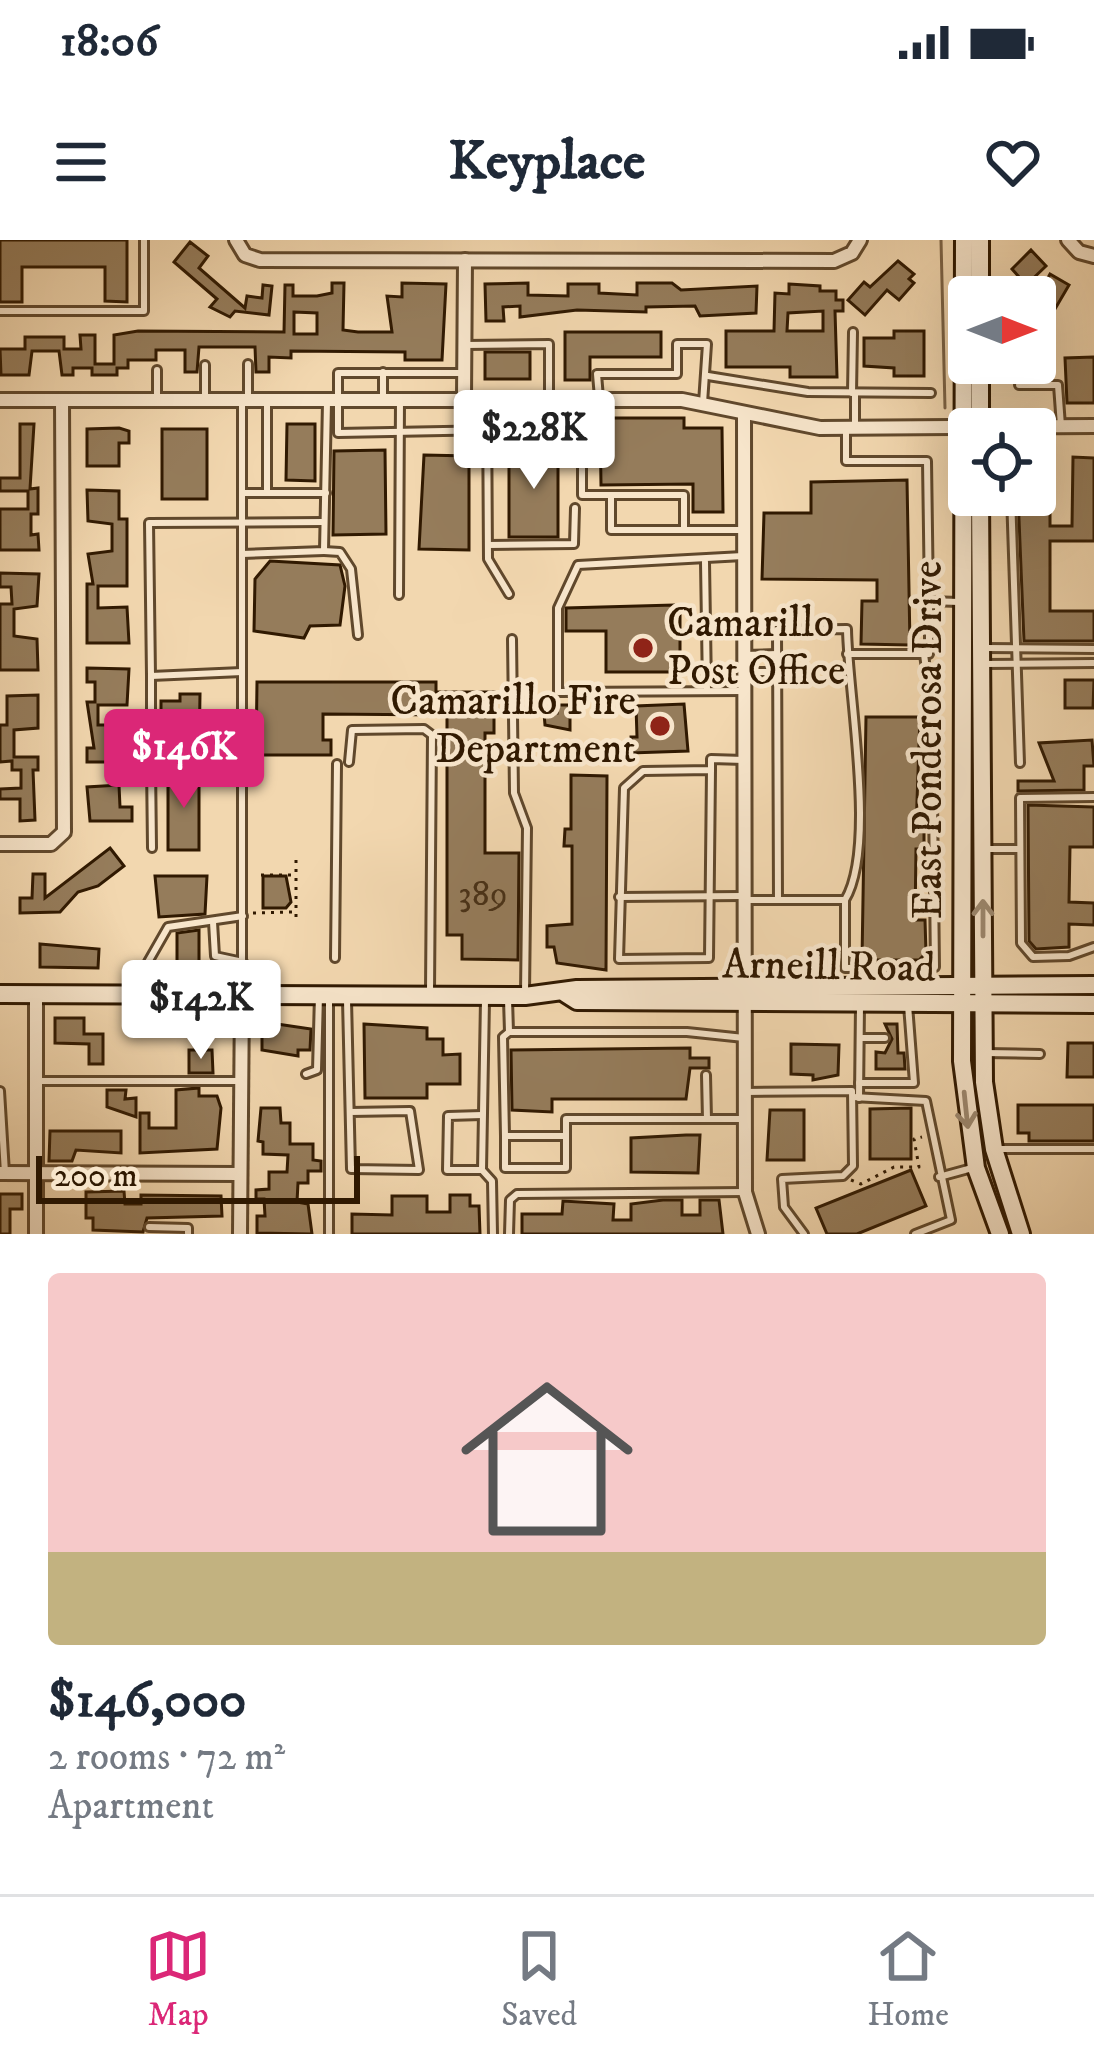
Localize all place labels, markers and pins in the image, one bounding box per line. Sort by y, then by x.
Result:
pin: $228K [450,390,618,492]
place label: Camarillo Post Office [667,598,845,698]
marker: Camarillo Post Office [630,635,656,661]
place label: Camarillo Fire Department [390,676,636,776]
pin: $146K [100,709,268,811]
marker: Camarillo Fire Department [647,713,673,739]
pin: $142K [117,960,285,1062]

